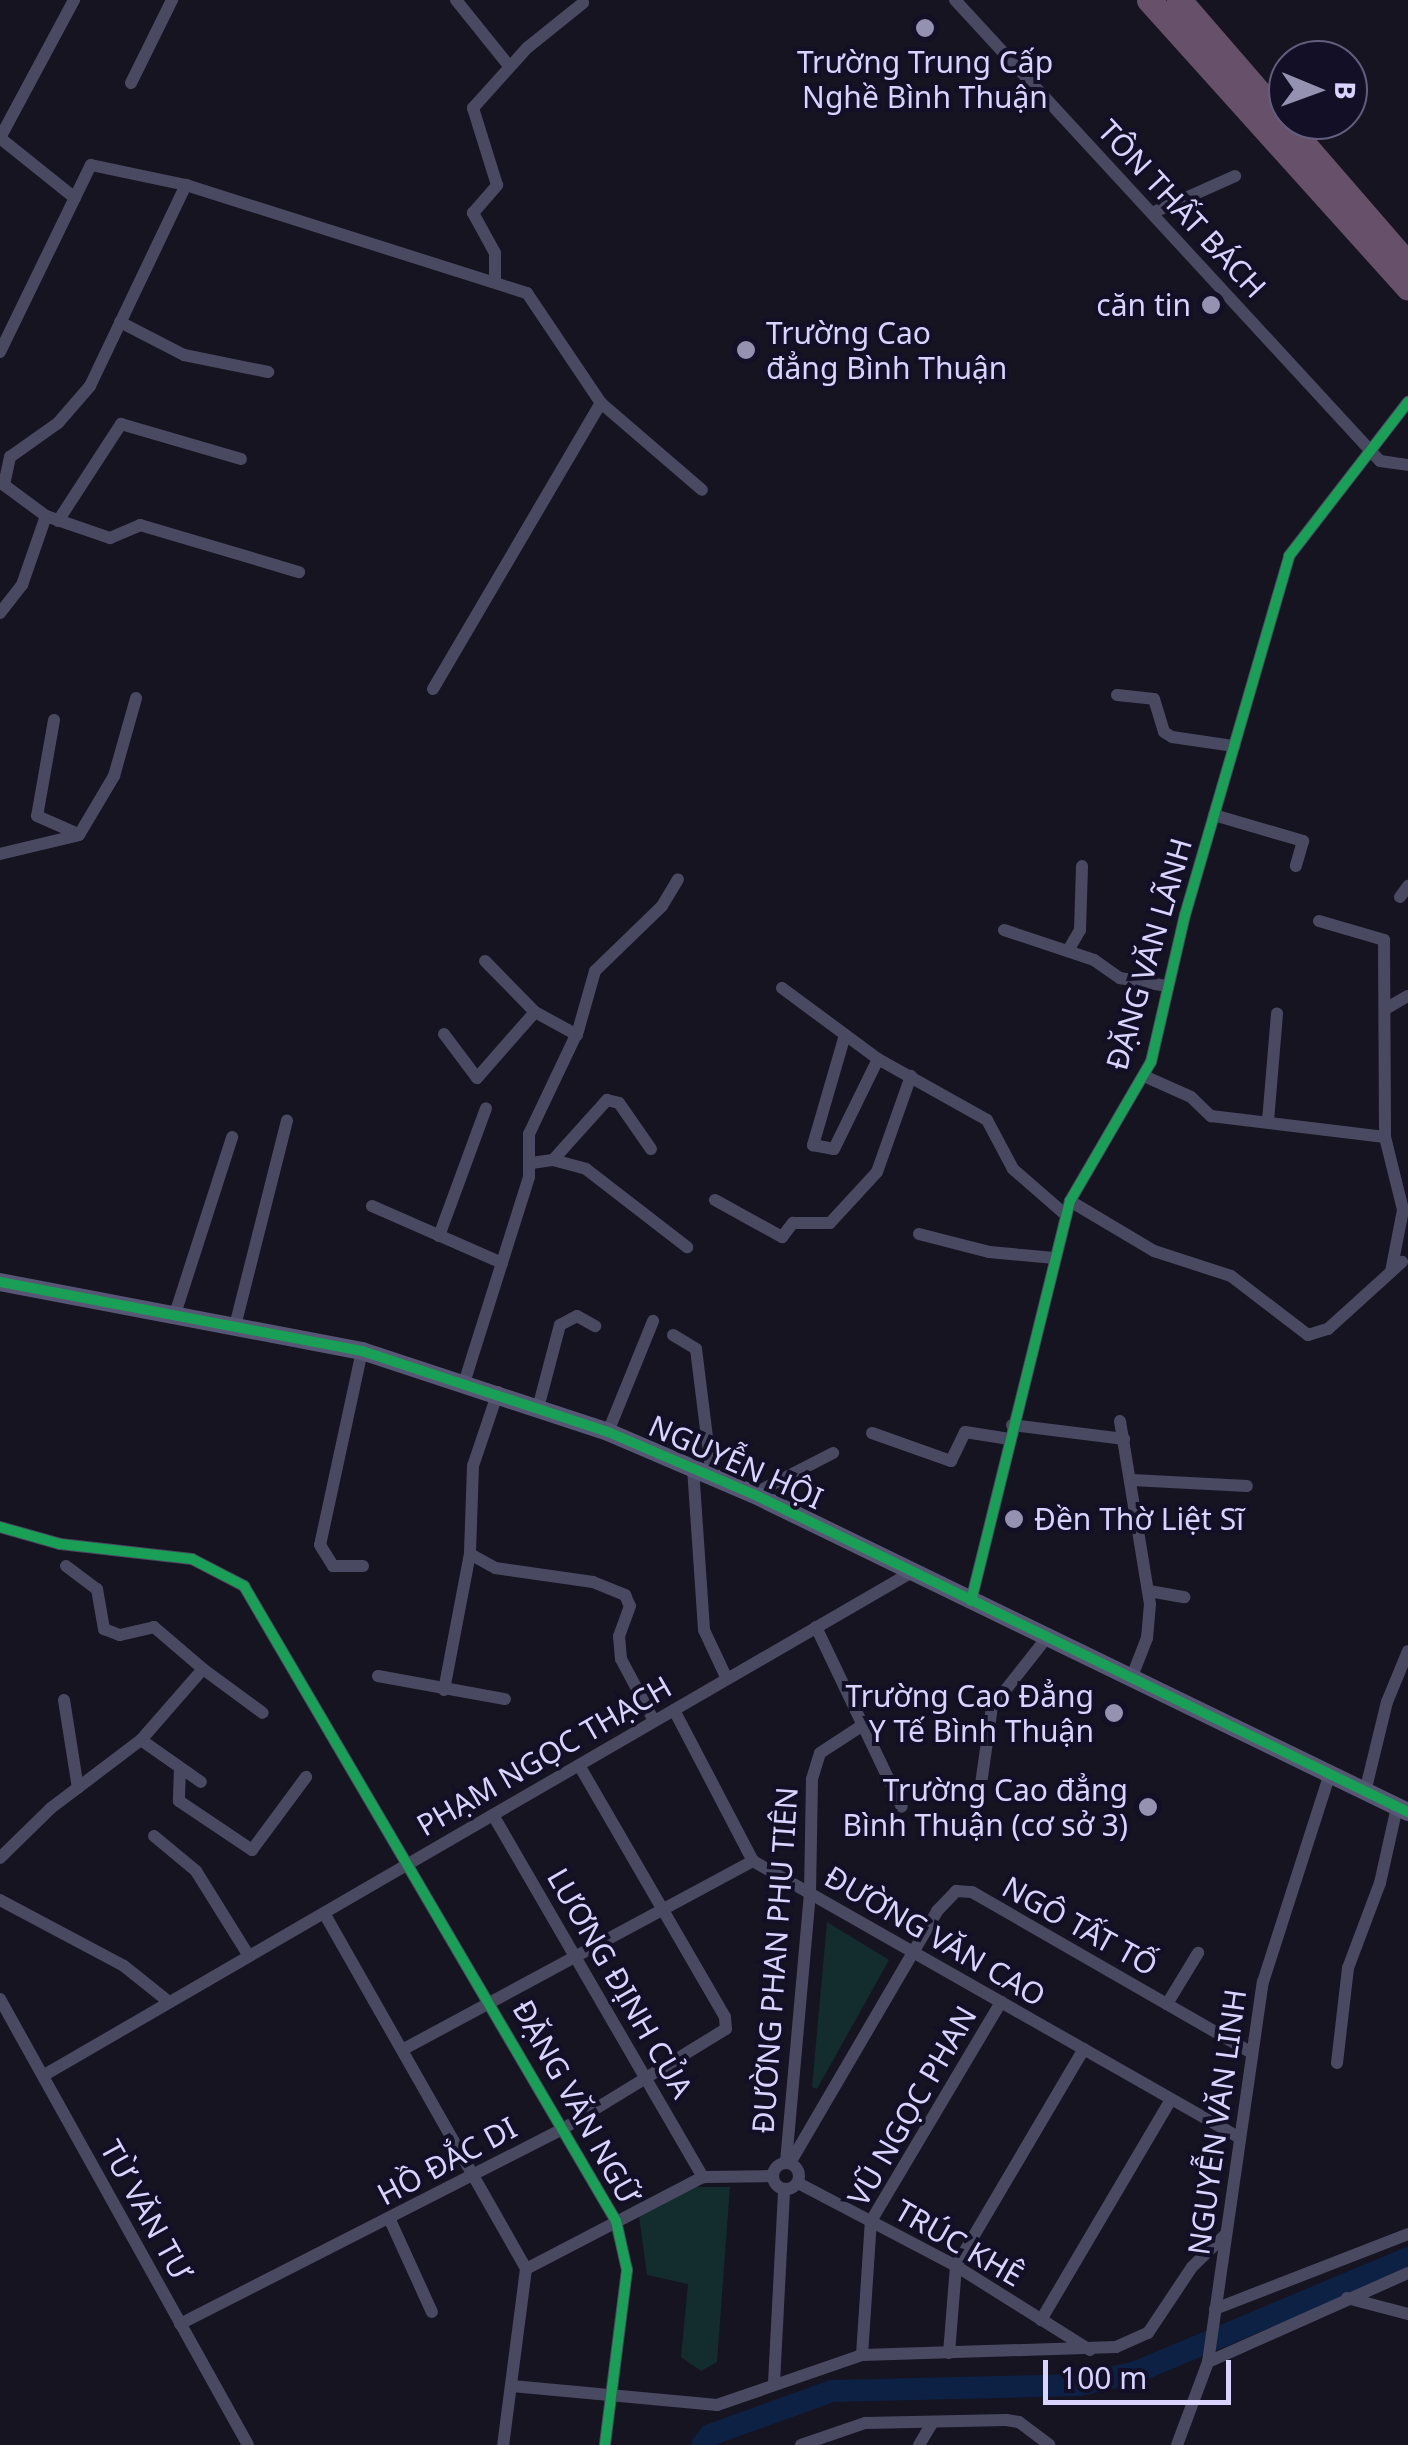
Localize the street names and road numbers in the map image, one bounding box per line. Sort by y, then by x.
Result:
street label: TÔN THẤT BÁCH [1090,113,1274,305]
street label: ĐẶNG VĂN LÃNH [1099,834,1199,1074]
street label: NGUYỄN HỘI [643,1408,829,1516]
street label: PHẠM NGỌC THẠCH [410,1668,678,1844]
street label: ĐƯỜNG PHAN PHU TIÊN [745,1785,805,2135]
street label: ĐƯỜNG VĂN CAO [818,1858,1052,2014]
street label: LƯƠNG ĐỊNH CỦA [540,1862,700,2104]
street label: NGÔ TẤT TỐ [996,1869,1164,1983]
street label: NGUYỄN VĂN LINH [1181,1987,1253,2257]
street label: ĐẶNG VĂN NGỮ [505,1994,647,2210]
street label: VŨ NGỌC PHAN [840,2000,984,2212]
street label: HỒ ĐẮC DI [371,2109,523,2213]
street label: TỪ VĂN TƯ [93,2134,199,2286]
street label: TRÚC KHÊ [889,2192,1029,2294]

